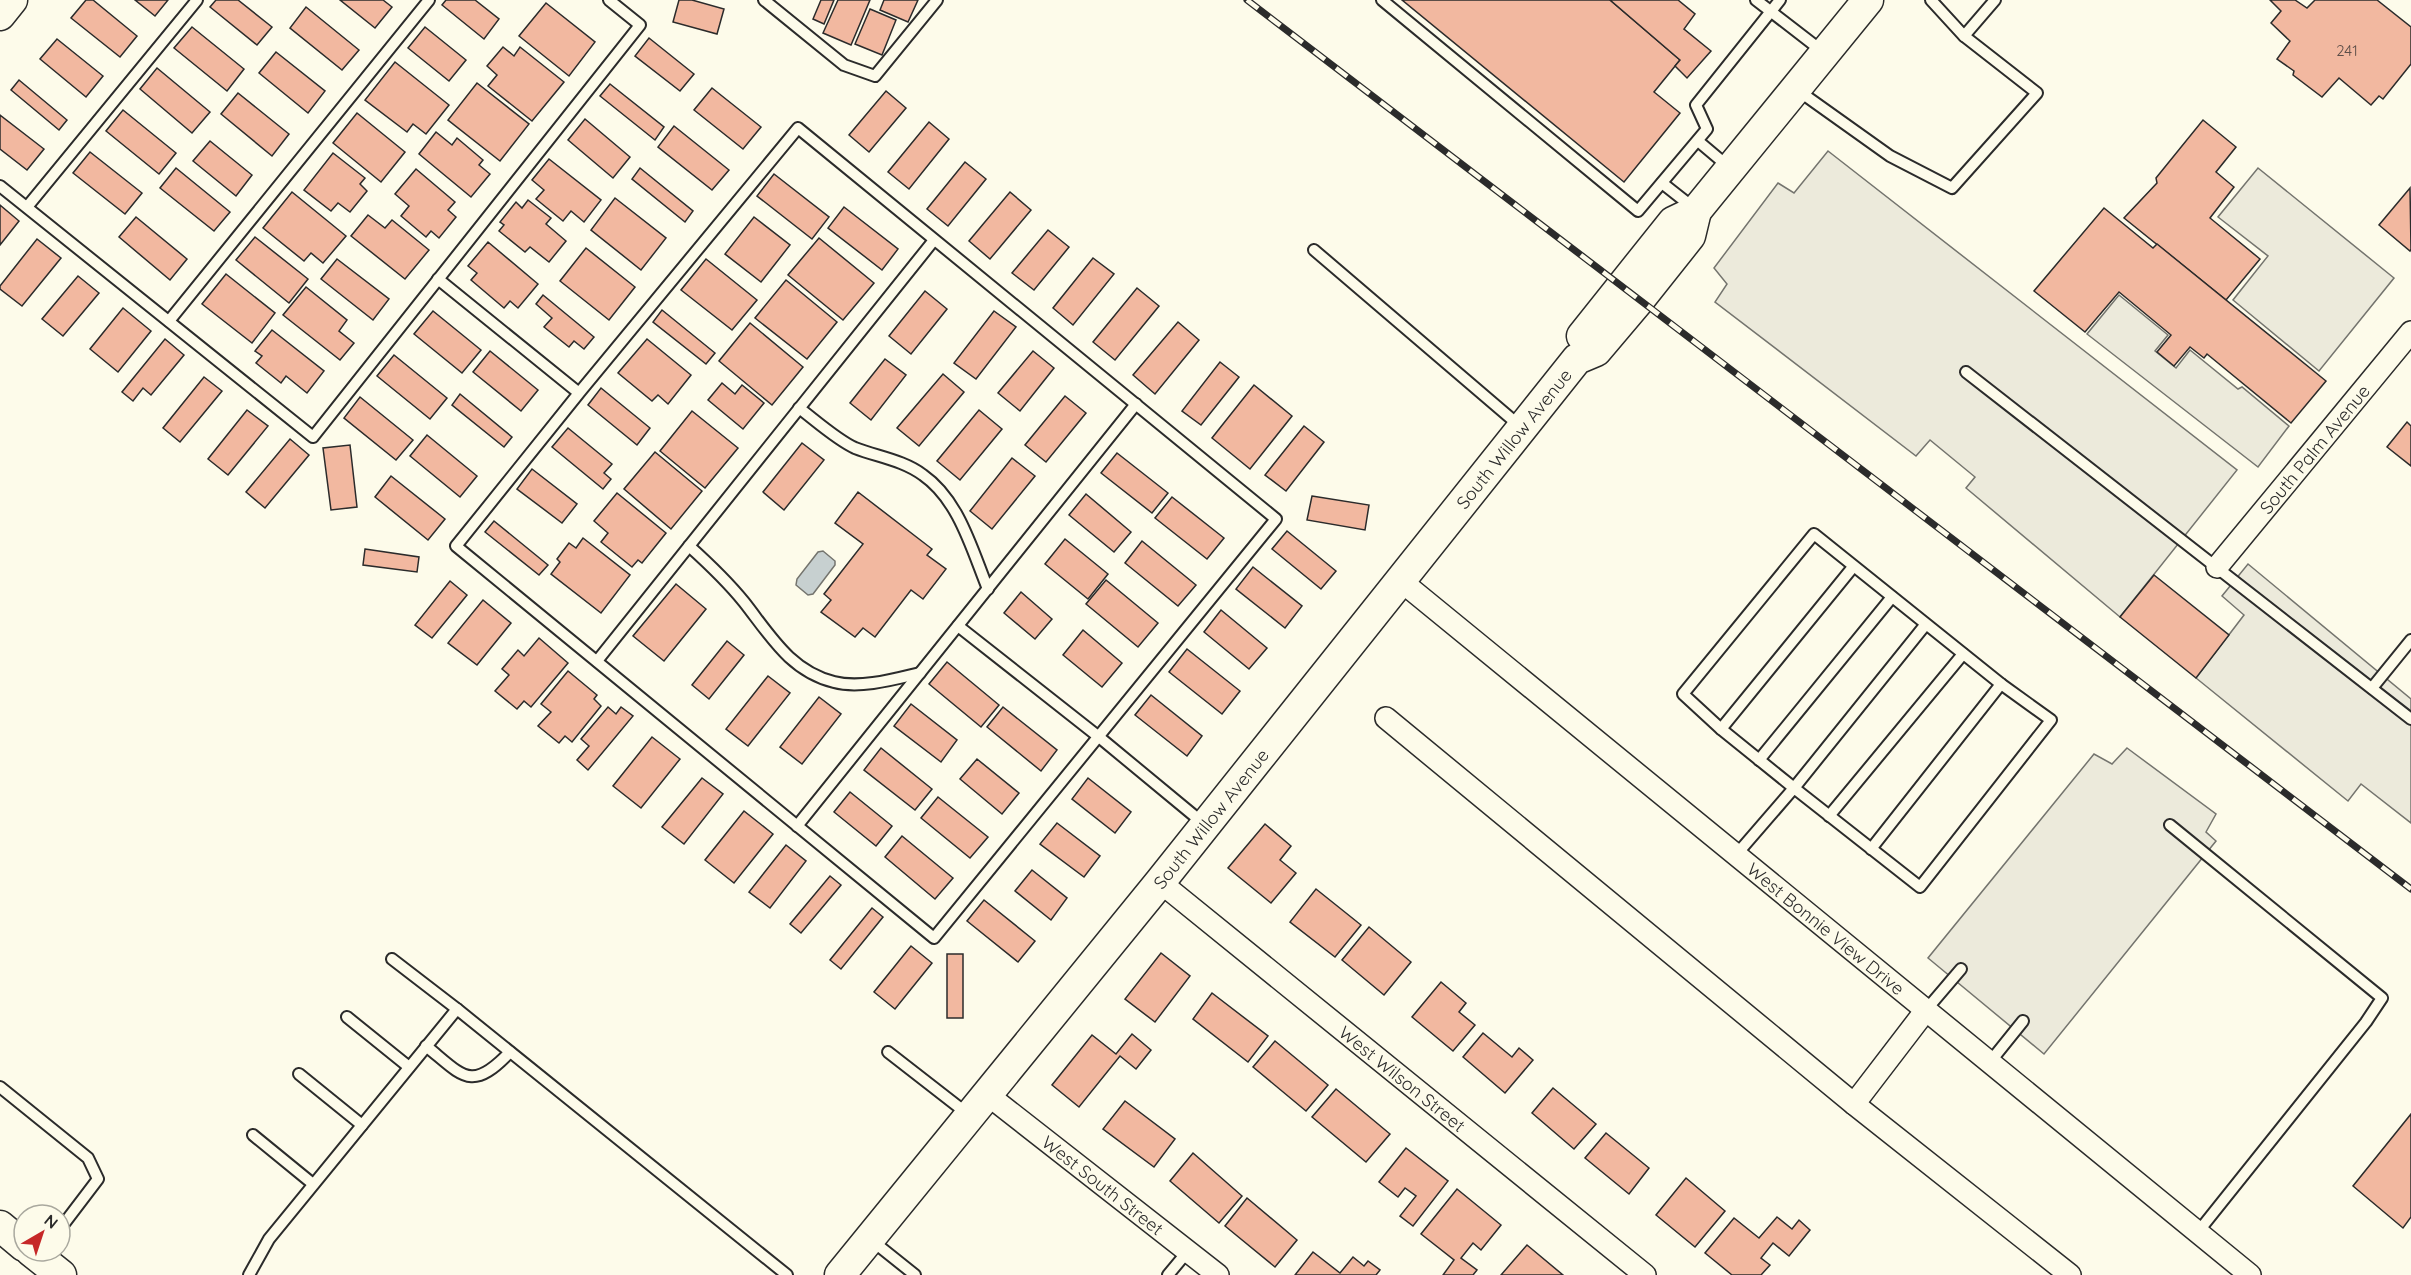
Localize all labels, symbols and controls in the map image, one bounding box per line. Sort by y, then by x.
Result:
house number: 241 [2336,41,2358,60]
street label: South Willow Avenue [1451,364,1576,513]
street label: South Palm Avenue [2254,380,2375,518]
street label: South Willow Avenue [1148,744,1273,893]
street label: West Bonnie View Drive [1743,857,1910,1000]
street label: West Wilson Street [1335,1020,1470,1136]
street label: West South Street [1037,1130,1169,1240]
north arrow [12,1203,72,1263]
text: N [41,1210,62,1233]

